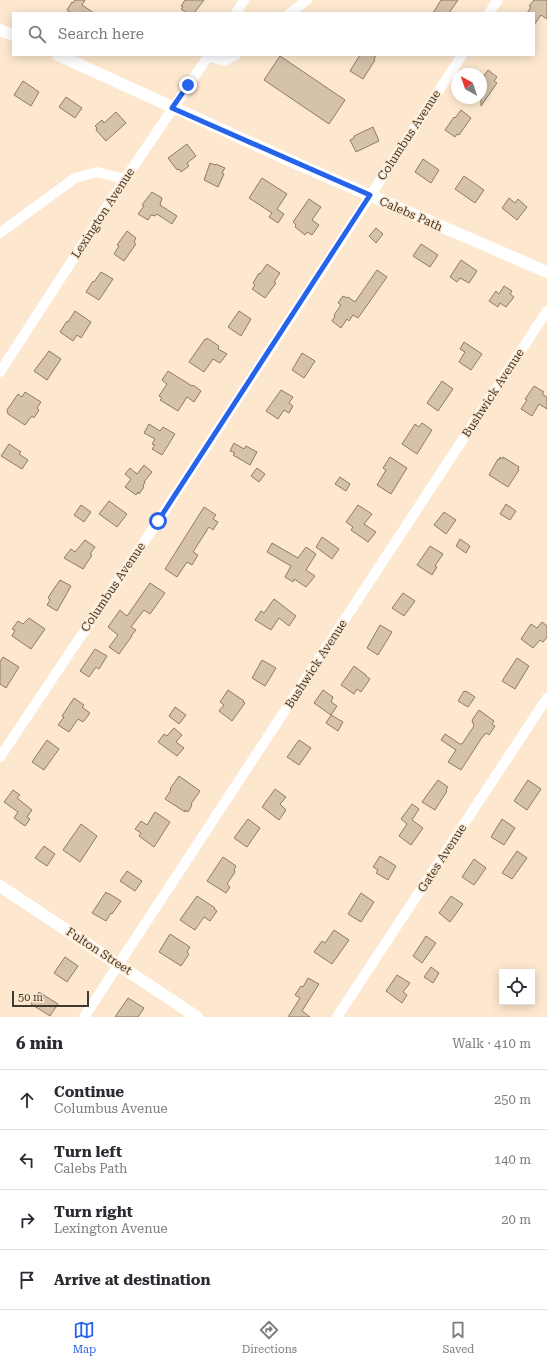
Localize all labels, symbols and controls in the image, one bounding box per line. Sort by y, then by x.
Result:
search box [12,12,535,56]
icon: search [26,23,48,45]
text: Search here [58,25,144,43]
north arrow [451,68,487,104]
route end [179,76,197,94]
street label: Columbus Avenue [375,87,444,183]
street label: Lexington Avenue [69,165,138,261]
street label: Calebs Path [377,194,445,234]
street label: Bushwick Avenue [459,346,527,440]
route start [149,512,167,530]
street label: Columbus Avenue [78,539,148,634]
street label: Bushwick Avenue [282,617,350,711]
street label: Gates Avenue [415,821,469,895]
street label: Fulton Street [64,925,135,978]
map controls [499,969,535,1005]
button: locate [499,969,535,1005]
scale bar [12,989,89,1008]
text: 50 m [18,991,43,1004]
text: 6 min [16,1033,63,1053]
text: Walk · 410 m [452,1036,531,1051]
text: Continue [54,1083,124,1101]
icon: ahead [16,1089,38,1111]
text: 250 m [494,1092,531,1107]
text: Columbus Avenue [54,1101,168,1116]
text: Turn left [54,1143,122,1161]
icon: left [16,1149,38,1171]
text: 140 m [494,1152,531,1167]
text: Calebs Path [54,1161,127,1176]
text: Turn right [54,1203,133,1221]
icon: right [16,1209,38,1231]
text: 20 m [501,1212,531,1227]
text: Lexington Avenue [54,1221,168,1236]
icon: arrive [16,1269,38,1291]
text: Arrive at destination [54,1271,210,1289]
tab: Map [73,1319,96,1356]
tab: Directions [242,1319,297,1356]
tab: Saved [442,1319,474,1356]

